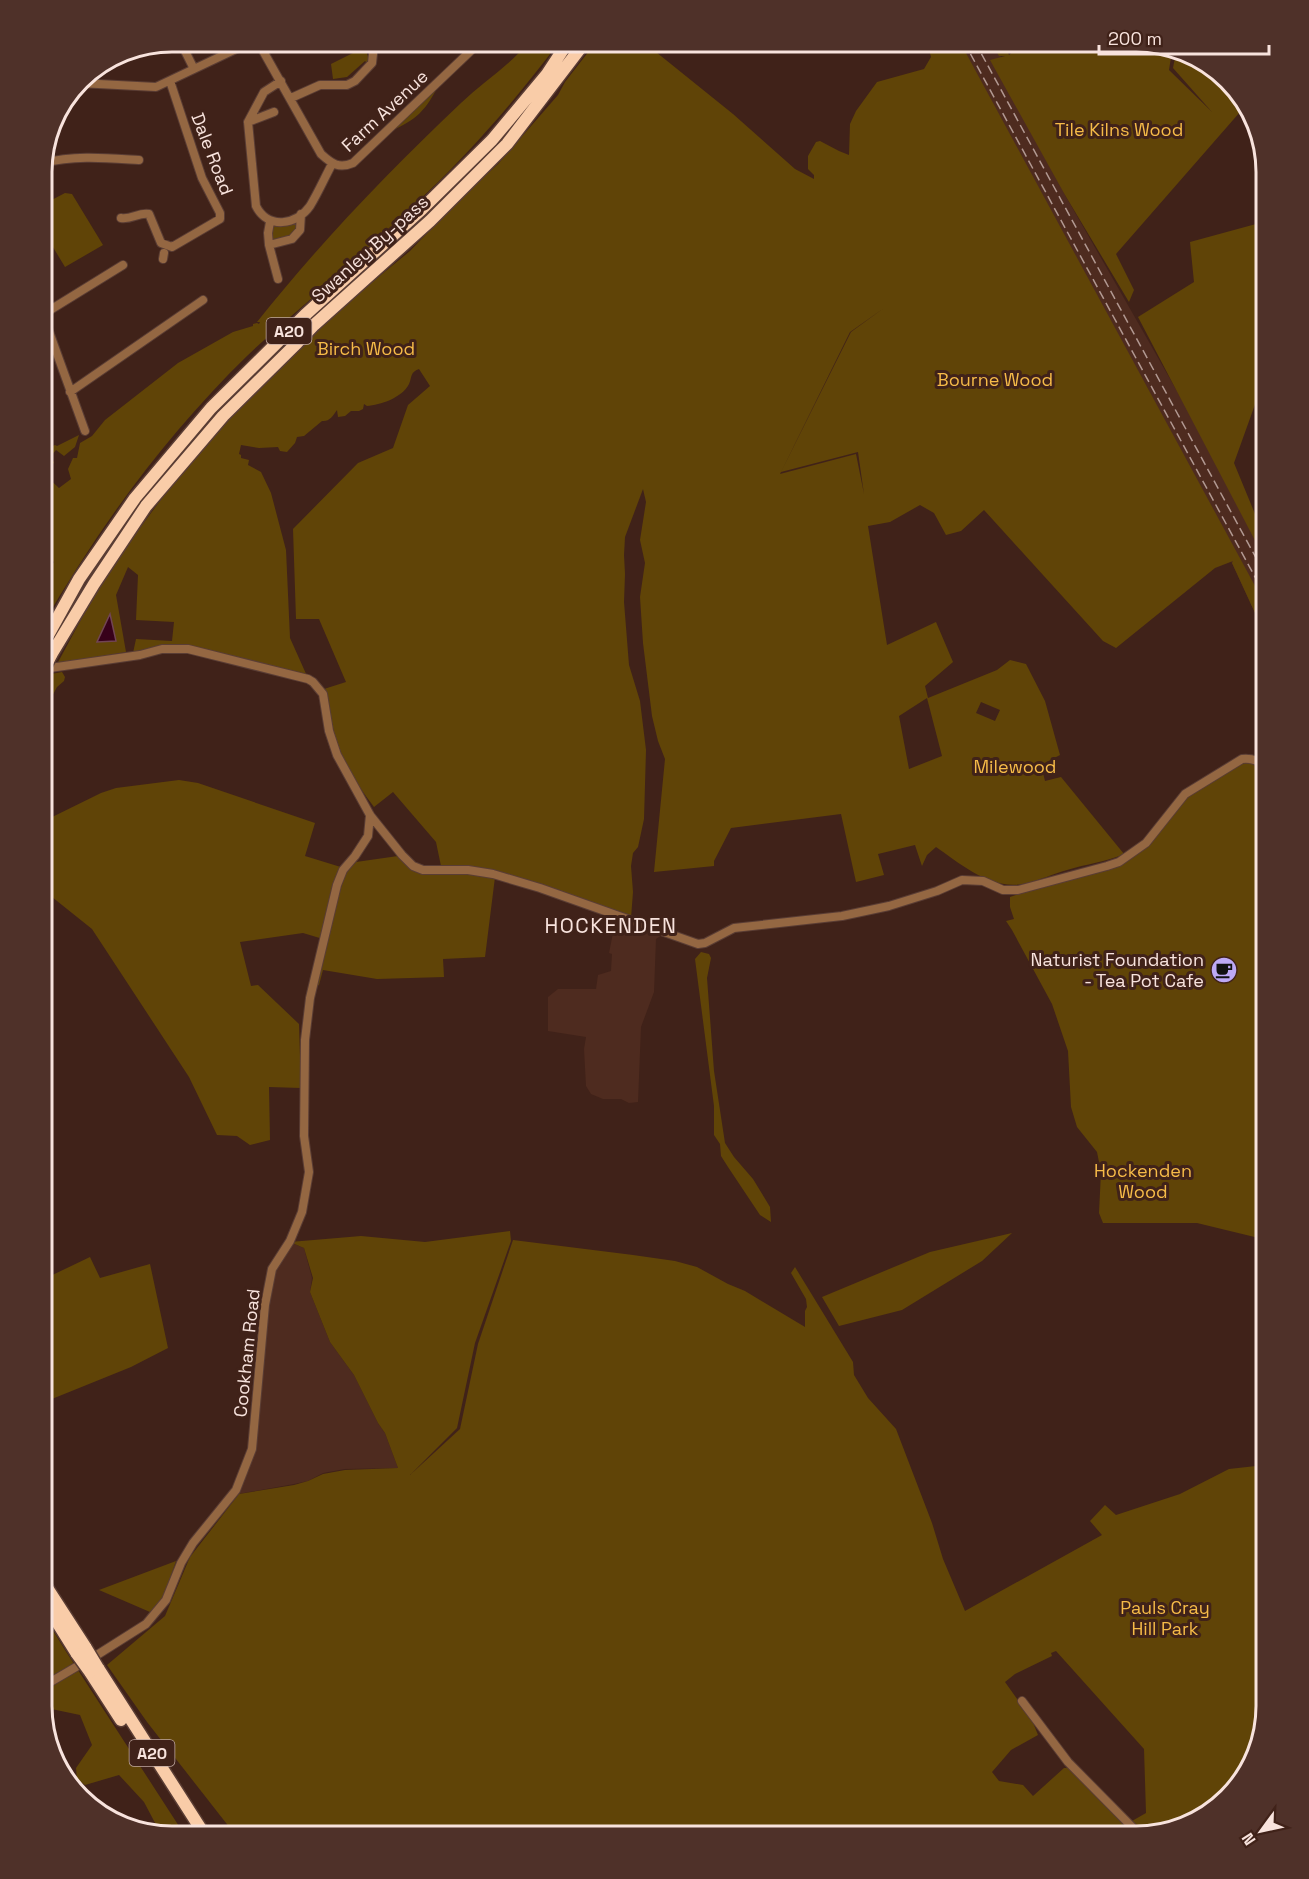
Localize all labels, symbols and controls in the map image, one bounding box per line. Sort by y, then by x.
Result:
scale bar [1099,18,1268,56]
text: 200 m [1108,27,1162,50]
street label: Farm Avenue [337,65,433,157]
street label: Dale Road [186,109,239,198]
park label: Tile Kilns Wood [1055,118,1183,141]
street label: Swanley By-pass [306,190,433,307]
road number: A20 [266,318,312,344]
park label: Birch Wood [317,337,415,360]
park label: Bourne Wood [937,368,1053,391]
park label: Milewood [974,755,1056,778]
district label: HOCKENDEN [544,912,678,939]
place label: Naturist Foundation - Tea Pot Cafe [1031,948,1204,992]
cafe icon: Naturist Foundation - Tea Pot Cafe [1209,955,1239,985]
park label: Hockenden Wood [1094,1159,1192,1203]
street label: Cookham Road [228,1288,265,1418]
park label: Pauls Cray Hill Park [1120,1596,1210,1640]
road number: A20 [130,1740,174,1766]
north arrow [1231,1801,1291,1861]
text: N [1237,1829,1261,1849]

